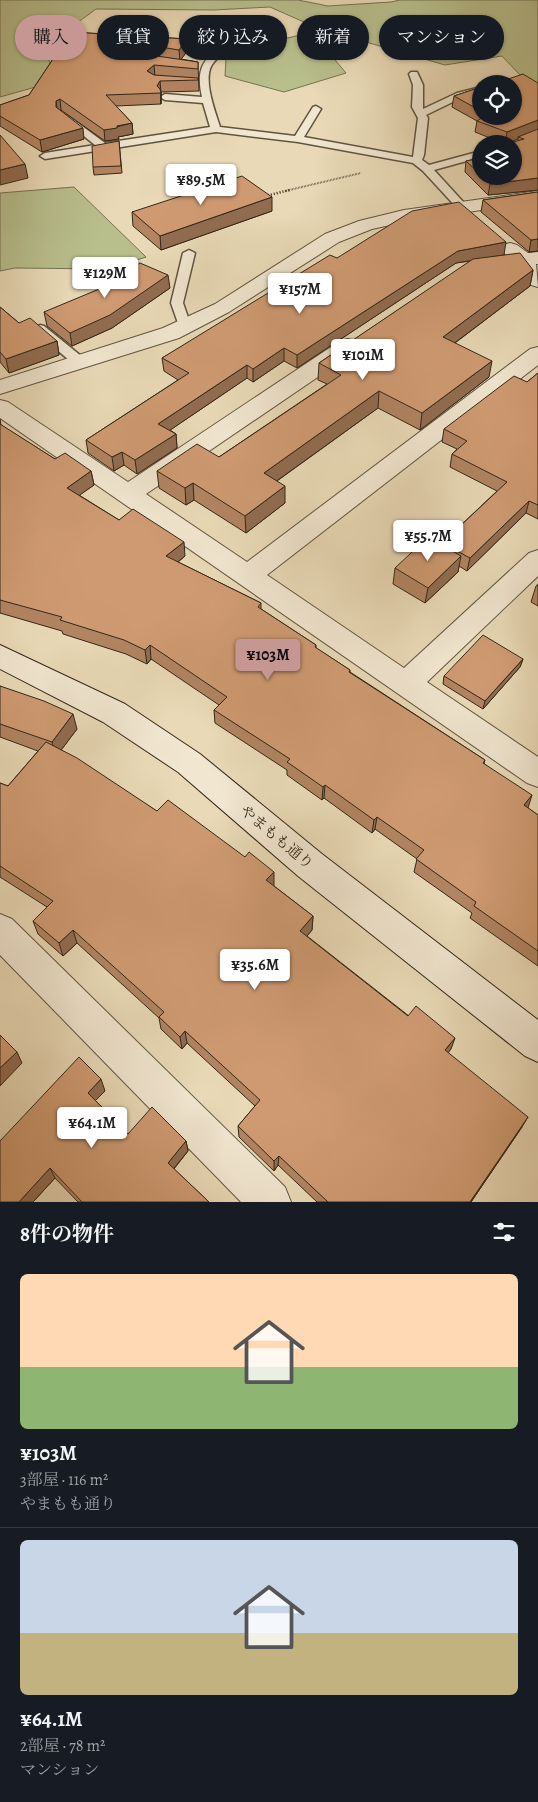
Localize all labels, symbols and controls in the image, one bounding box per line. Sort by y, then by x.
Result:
chip: 購入 [15,15,87,60]
chip: 賃貸 [97,15,169,60]
chip: 絞り込み [179,15,287,60]
chip: 新着 [297,15,369,60]
chip: マンション [379,15,504,60]
map controls [472,75,522,185]
button: locate [472,75,522,125]
button: layers [472,135,522,185]
pin: ¥89.5M [160,164,242,206]
text: ¥89.5M [177,169,225,191]
pin: ¥129M [70,256,140,299]
text: ¥129M [83,262,127,284]
pin: ¥157M [265,272,335,315]
text: ¥157M [279,278,321,300]
pin: ¥101M [328,338,398,381]
text: ¥101M [342,344,384,366]
pin: ¥55.7M [387,520,469,562]
text: ¥55.7M [404,525,452,547]
pin: ¥103M [233,638,303,681]
text: ¥103M [246,644,290,666]
street label: やまもも通り [236,800,318,874]
pin: ¥35.6M [214,948,296,991]
text: ¥35.6M [231,954,279,976]
pin: ¥64.1M [51,1106,133,1149]
text: ¥64.1M [68,1112,116,1134]
icon: filters [490,1218,518,1246]
text: 8件の物件 [20,1220,114,1248]
icon: home [224,1307,314,1397]
text: ¥103M [20,1439,77,1467]
text: 3部屋 · 116 m² [20,1469,108,1491]
text: やまもも通り [20,1493,116,1515]
icon: home [224,1572,314,1662]
text: ¥64.1M [20,1705,83,1733]
text: 2部屋 · 78 m² [20,1735,105,1757]
text: マンション [20,1759,99,1781]

